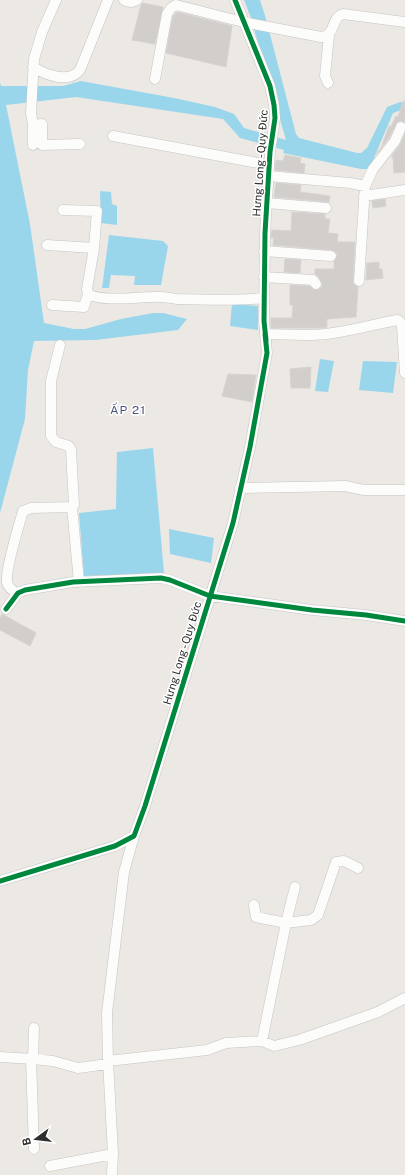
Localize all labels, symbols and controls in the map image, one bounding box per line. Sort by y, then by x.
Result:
street label: Hưng Long - Quy Đức [250,109,270,217]
district label: ẤP 21 [110,402,146,417]
street label: Hưng Long - Quy Đức [161,600,203,706]
north arrow [16,1119,56,1159]
text: B [19,1136,33,1147]

